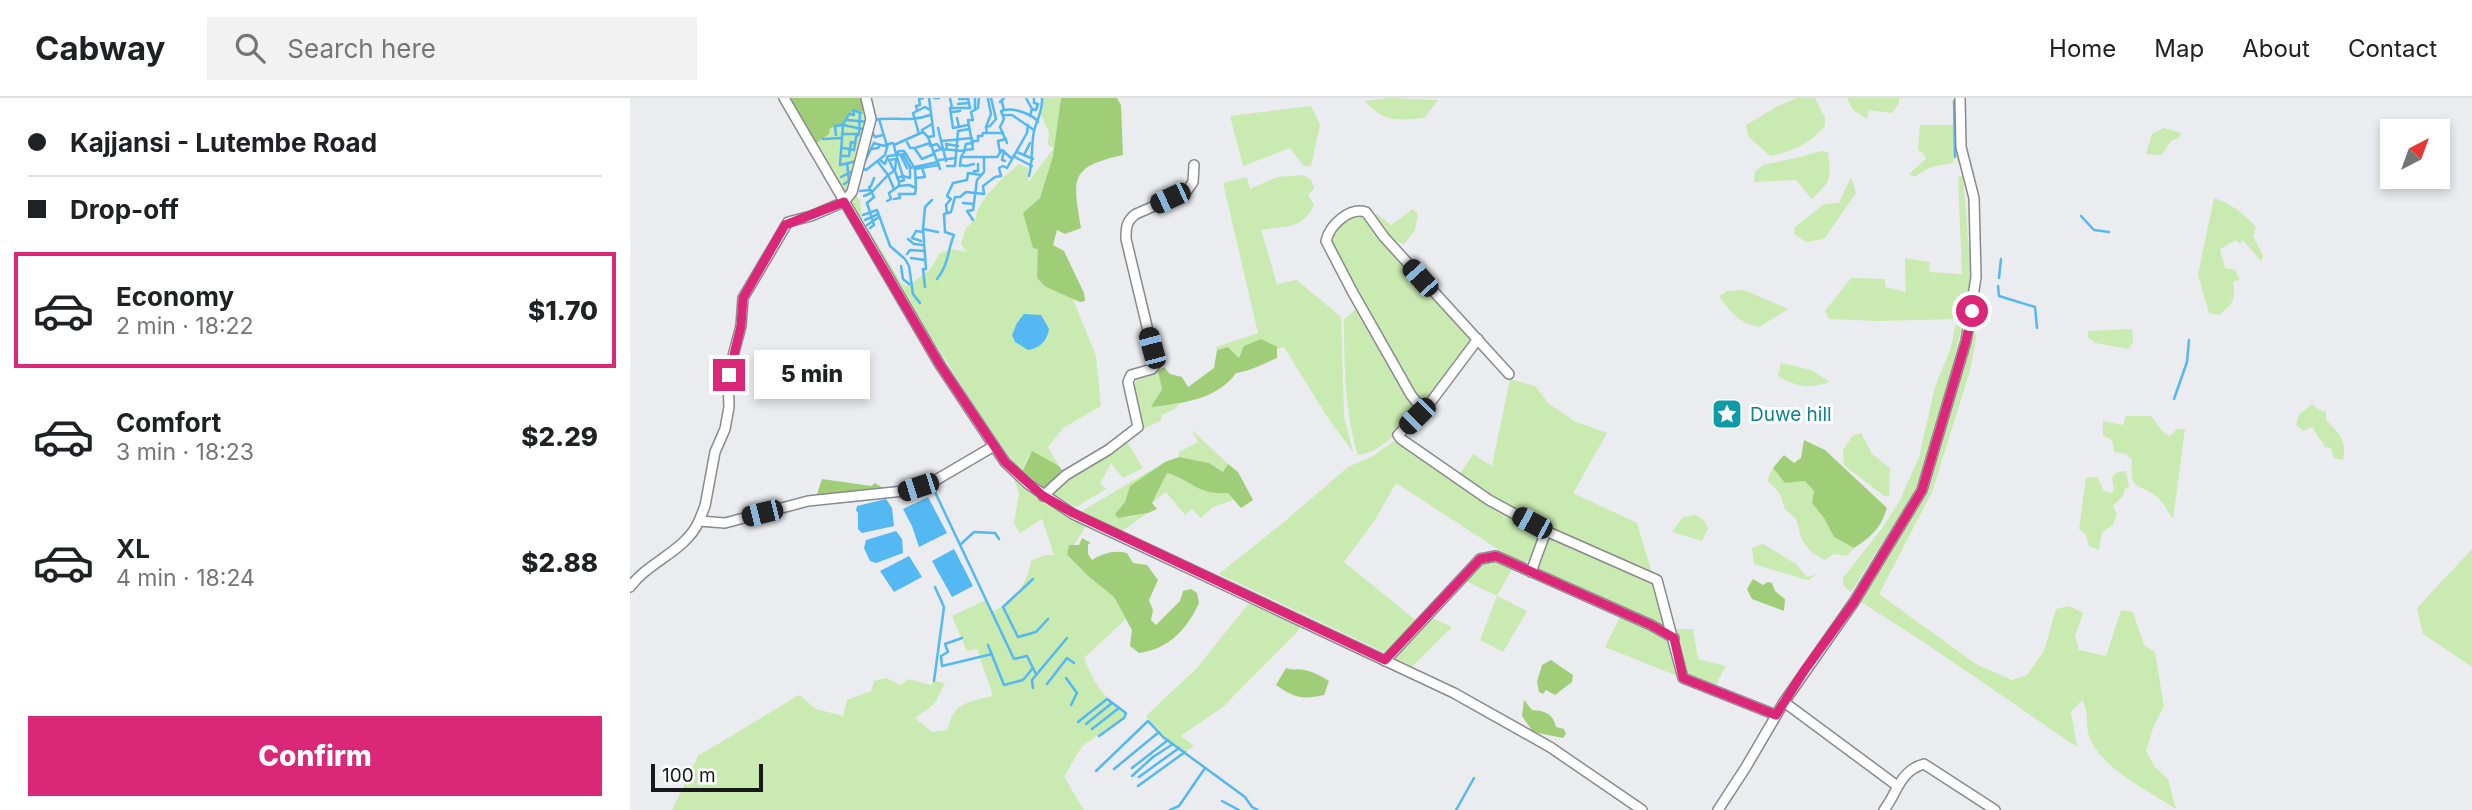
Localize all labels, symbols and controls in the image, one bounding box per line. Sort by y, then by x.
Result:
search box [207,17,697,80]
text: Cabway [35,28,165,68]
icon: search [231,29,269,67]
text: Search here [287,33,436,64]
text: Home [2049,34,2116,63]
text: Map [2154,34,2204,63]
text: About [2242,34,2310,63]
text: Contact [2348,34,2437,63]
north arrow [2380,119,2450,189]
map controls [2380,119,2450,189]
text: Kajjansi - Lutembe Road [70,127,377,158]
car [1147,180,1194,216]
text: Drop-off [70,194,179,225]
car [1399,255,1442,301]
icon: car [32,279,95,342]
text: Economy [116,281,234,312]
text: $1.70 [528,295,598,326]
route start [1956,295,1988,327]
text: 2 min · 18:22 [116,312,254,340]
car [1137,325,1168,371]
callout: 5 min [754,350,869,400]
route end [713,359,745,391]
text: 5 min [781,360,843,388]
car [1395,394,1440,438]
place icon: Duwe hill [1710,397,1744,431]
place label: Duwe hill [1750,403,1832,426]
icon: car [32,405,95,468]
text: Comfort [116,407,221,438]
text: $2.29 [521,421,598,452]
text: 3 min · 18:23 [116,438,254,466]
car [895,471,942,503]
car [740,498,785,528]
car [1509,504,1556,542]
icon: car [32,531,95,594]
text: XL [116,533,150,564]
text: $2.88 [521,547,598,578]
text: 4 min · 18:24 [116,564,255,592]
button: Confirm [28,716,602,796]
scale bar [651,761,763,793]
text: 100 m [662,764,716,787]

